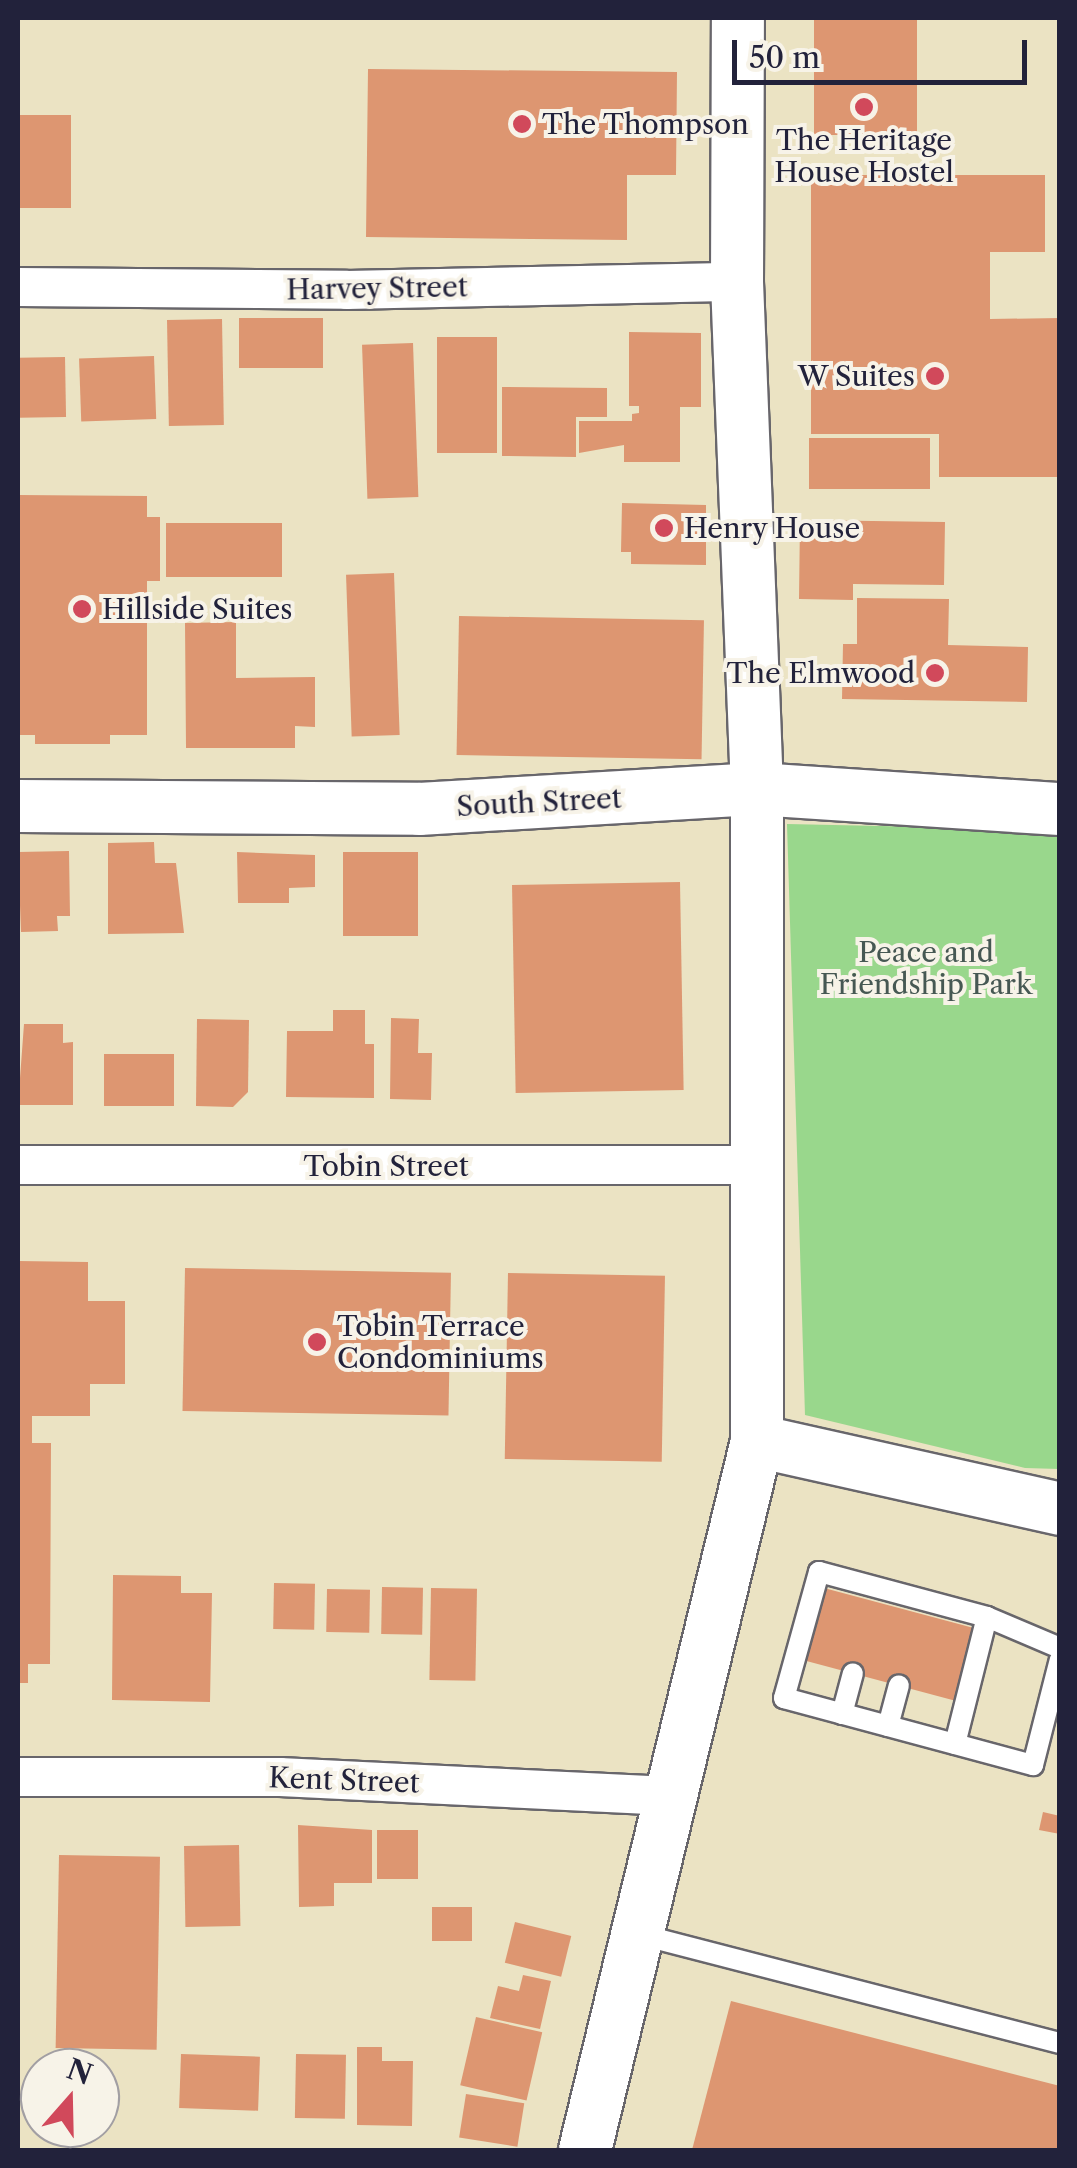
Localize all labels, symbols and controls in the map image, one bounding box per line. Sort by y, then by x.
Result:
scale bar [737,20,1032,82]
text: 50 m [749,39,820,76]
marker: The Heritage House Hostel [853,96,875,118]
place label: The Thompson [542,107,750,141]
marker: The Thompson [511,113,533,135]
place label: The Heritage House Hostel [774,123,954,189]
street label: Harvey Street [286,270,468,306]
place label: W Suites [797,359,915,393]
marker: W Suites [924,365,946,387]
place label: Henry House [684,511,861,545]
marker: Henry House [653,517,675,539]
place label: Hillside Suites [102,592,292,626]
marker: Hillside Suites [71,598,93,620]
place label: The Elmwood [727,656,915,690]
marker: The Elmwood [924,662,946,684]
street label: South Street [456,781,622,823]
park label: Peace and Friendship Park [820,935,1032,1001]
street label: Tobin Street [303,1149,469,1183]
place label: Tobin Terrace Condominiums [337,1309,544,1375]
marker: Tobin Terrace Condominiums [306,1331,328,1353]
street label: Kent Street [268,1761,420,1799]
north arrow [20,2048,120,2148]
text: N [62,2052,97,2092]

